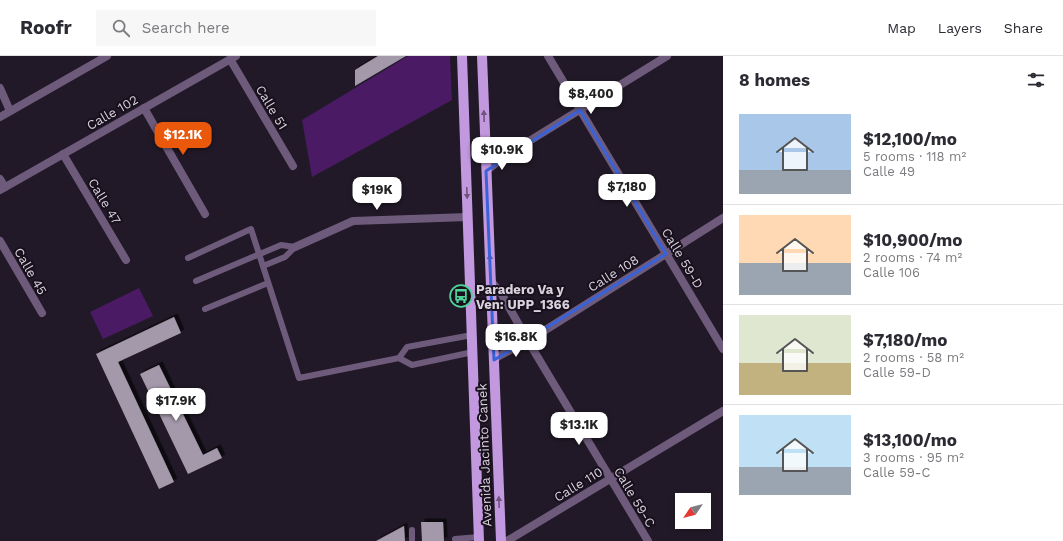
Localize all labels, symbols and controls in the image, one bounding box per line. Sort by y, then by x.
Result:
search box [96,10,376,46]
text: Roofr [20,16,72,39]
icon: search [110,17,132,39]
text: Search here [142,19,230,37]
text: Map [887,20,916,36]
text: Layers [938,20,982,36]
text: Share [1004,20,1043,36]
icon: filters [1025,69,1047,91]
text: 8 homes [739,70,810,90]
pin: $8,400 [558,81,624,115]
street label: Calle 51 [253,82,291,132]
text: $8,400 [568,86,614,101]
street label: Calle 102 [84,92,141,133]
one-way arrow [481,109,487,122]
pin: $12.1K [150,122,216,156]
text: $12.1K [164,127,202,142]
text: $12,100/mo [863,129,957,149]
icon: home [771,130,819,178]
pin: $10.9K [469,137,535,171]
text: $10.9K [481,142,523,157]
text: 5 rooms · 118 m² [863,149,966,164]
text: Calle 49 [863,164,915,179]
pin: $7,180 [594,174,660,208]
street label: Calle 47 [85,176,124,227]
pin: $19K [353,177,401,211]
text: $7,180 [607,179,647,194]
text: $19K [362,182,392,197]
one-way arrow [464,187,470,200]
street label: Calle 59-D [659,225,706,291]
text: $10,900/mo [863,230,962,250]
icon: home [771,231,819,279]
street label: Calle 45 [11,245,50,297]
text: 2 rooms · 74 m² [863,250,962,265]
street label: Calle 108 [585,252,641,295]
one-way arrow [486,254,493,266]
text: Calle 106 [863,265,920,280]
place label: Paradero Va y Ven: UPP_1366 [476,282,570,312]
bus stop icon: Paradero Va y Ven: UPP_1366 [448,283,474,309]
pin: $16.8K [483,324,549,358]
text: $16.8K [495,329,537,344]
text: $7,180/mo [863,330,948,350]
icon: home [771,331,819,379]
text: 2 rooms · 58 m² [863,350,964,365]
text: Calle 59-D [863,365,931,380]
street label: Avenida Jacinto Canek [474,382,494,527]
pin: $17.9K [143,388,209,422]
text: $17.9K [155,393,197,408]
pin: $13.1K [546,412,612,446]
text: $13.1K [560,417,598,432]
text: $13,100/mo [863,430,957,450]
icon: home [771,431,819,479]
text: 3 rooms · 95 m² [863,450,964,465]
street label: Calle 110 [551,464,605,505]
street label: Calle 59-C [611,465,658,530]
text: Calle 59-C [863,465,930,480]
north arrow [675,493,711,529]
map controls [675,493,711,529]
one-way arrow [496,496,503,508]

